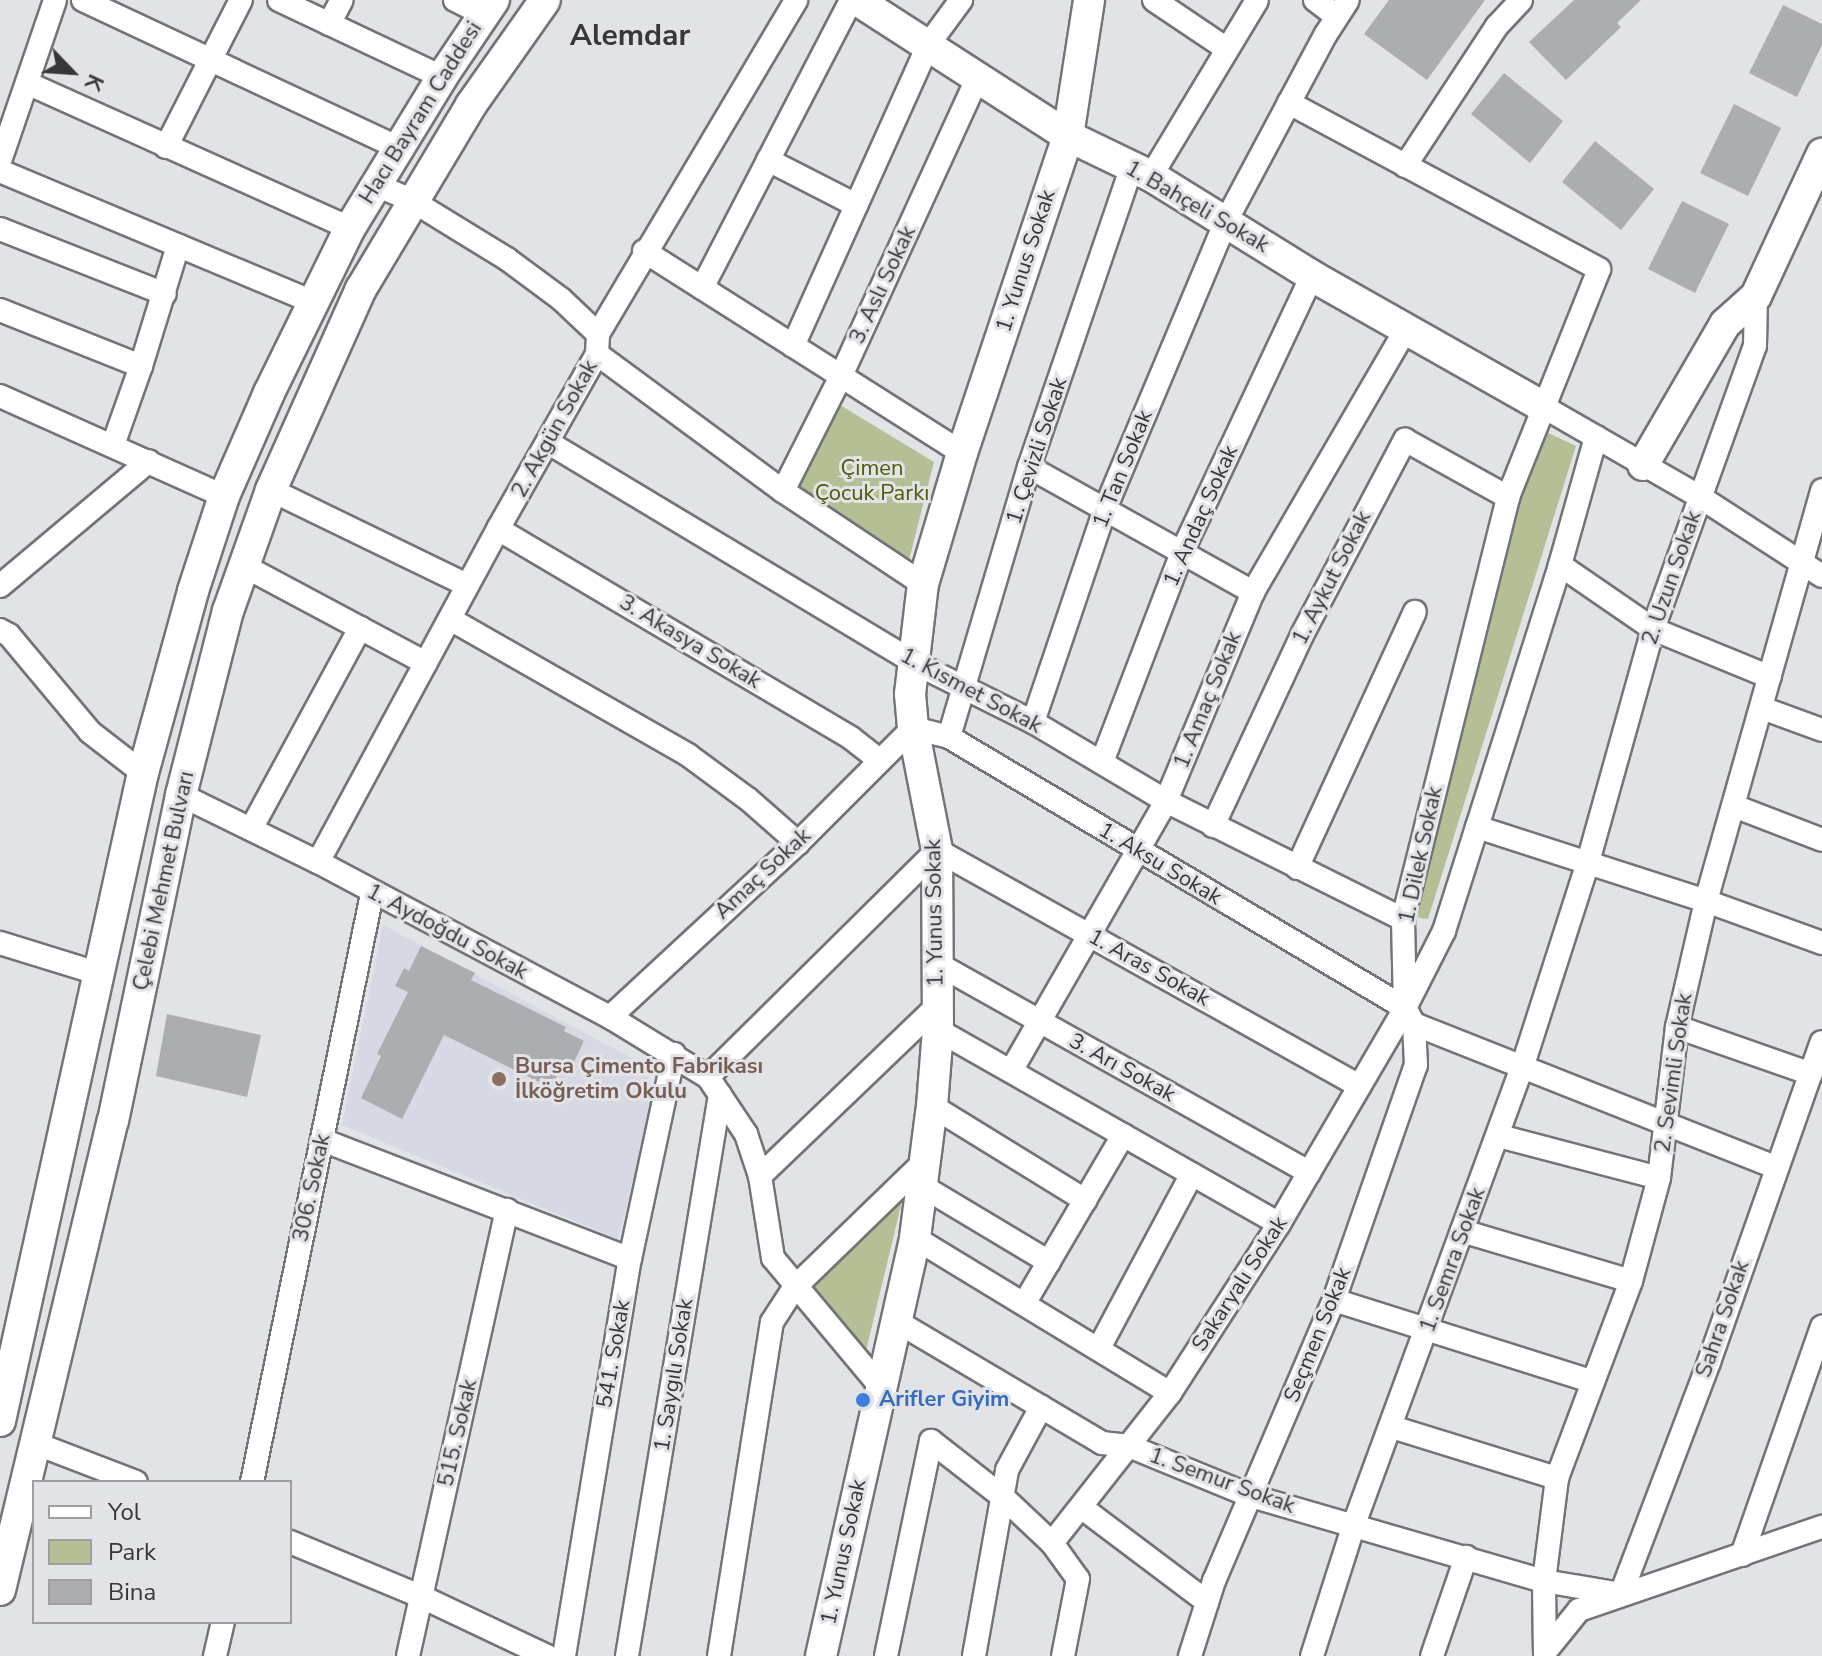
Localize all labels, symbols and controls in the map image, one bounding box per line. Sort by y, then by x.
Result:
street label: Hacı Bayram Caddesi [354,17,488,209]
district label: Alemdar [570,18,690,54]
north arrow [32,32,112,112]
text: K [77,69,110,95]
street label: 1. Bahçeli Sokak [1121,155,1273,259]
street label: 1. Yunus Sokak [991,186,1061,336]
street label: 3. Aslı Sokak [844,222,922,348]
street label: 2. Akgün Sokak [506,356,604,502]
street label: 1. Çevizli Sokak [1001,374,1073,528]
street label: 1. Tan Sokak [1087,406,1159,532]
street label: 1. Andaç Sokak [1158,441,1244,591]
park label: Çimen Çocuk Parkı [815,455,929,506]
street label: 1. Aykut Sokak [1287,507,1377,649]
street label: 2. Uzun Sokak [1637,508,1707,648]
street label: 3. Akasya Sokak [614,589,766,695]
street label: 1. Amaç Sokak [1168,628,1248,772]
street label: 1. Kısmet Sokak [896,643,1046,739]
street label: Çelebi Mehmet Bulvarı [128,769,200,993]
street label: 1. Dilek Sokak [1394,784,1448,926]
street label: 1. Aksu Sokak [1094,817,1226,911]
street label: Amaç Sokak [710,823,816,925]
street label: 1. Yunus Sokak [921,839,949,987]
street label: 1. Aydoğdu Sokak [362,878,532,986]
street label: 1. Aras Sokak [1084,924,1214,1012]
street label: 2. Sevimli Sokak [1650,992,1698,1154]
street label: 3. Arı Sokak [1064,1028,1180,1108]
place label: Bursa Çimento Fabrikası İlköğretim Okulu [515,1053,763,1104]
marker: Bursa Çimento Fabrikası İlköğretim Okulu [490,1070,508,1088]
street label: 306. Sokak [288,1132,336,1244]
street label: 1. Semra Sokak [1415,1184,1491,1336]
street label: Sakaryalı Sokak [1187,1212,1293,1356]
street label: Sahra Sokak [1691,1257,1755,1381]
street label: Seçmen Sokak [1279,1264,1357,1406]
street label: 1. Saygılı Sokak [649,1297,699,1453]
street label: 541. Sokak [591,1298,637,1410]
street label: 515. Sokak [433,1377,483,1489]
place label: Arifler Giyim [879,1387,1009,1413]
marker: Arifler Giyim [854,1391,872,1409]
street label: 1. Semur Sokak [1146,1442,1298,1520]
street label: 1. Yunus Sokak [816,1477,872,1627]
legend [32,1480,292,1624]
text: Yol [108,1496,141,1528]
text: Park [108,1536,156,1568]
text: Bina [108,1576,156,1608]

